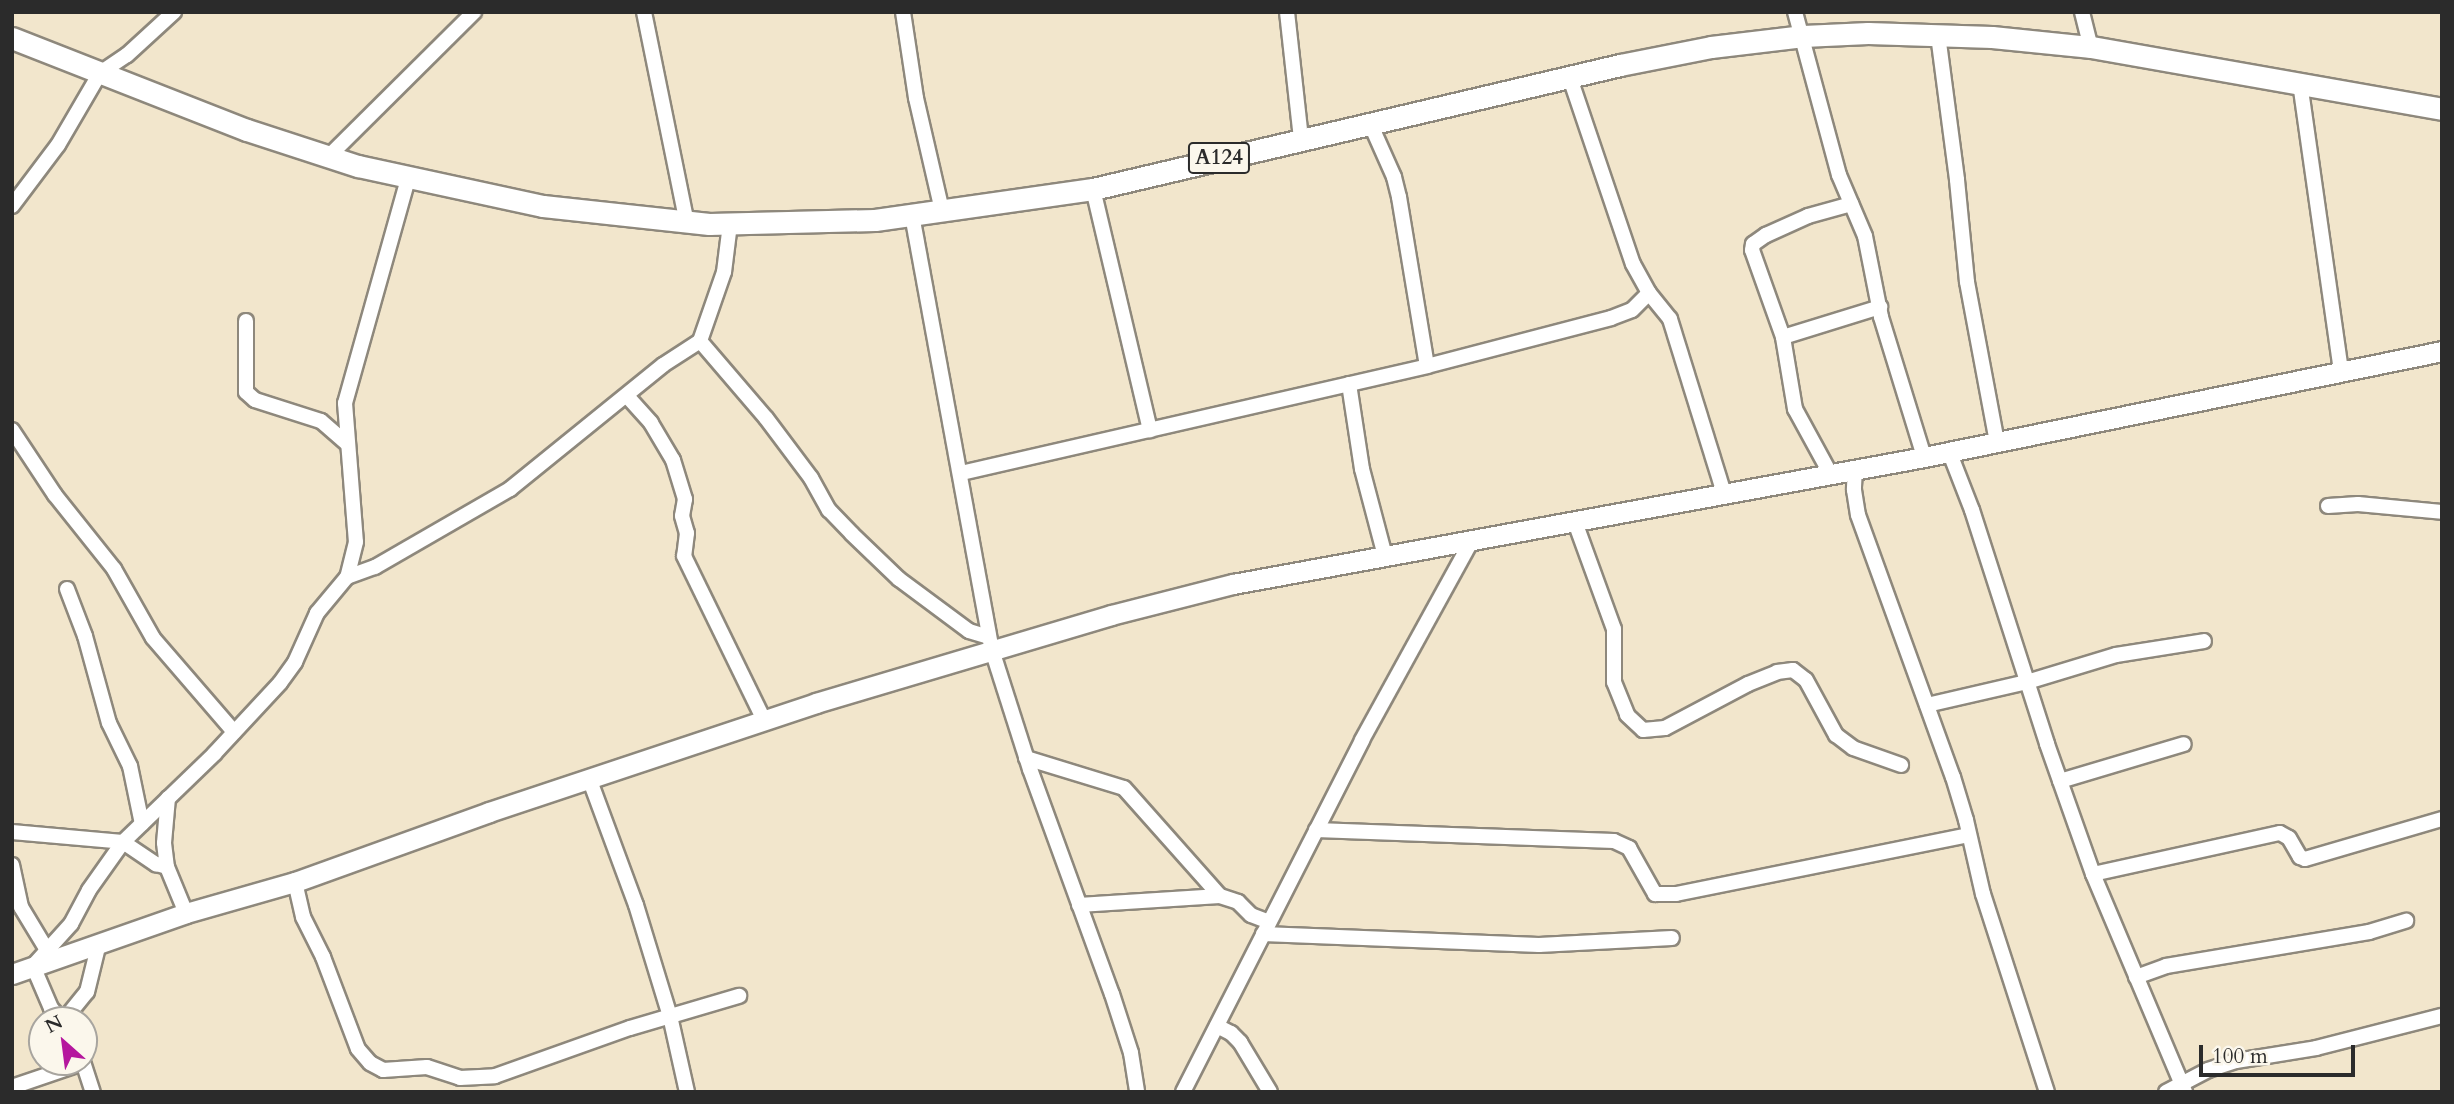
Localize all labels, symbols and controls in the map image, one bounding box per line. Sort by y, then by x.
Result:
road number: A124 [1188,140,1250,176]
north arrow [28,1006,98,1076]
text: N [41,1009,67,1040]
scale bar [2202,1030,2358,1074]
text: 100 m [2212,1042,2268,1071]

